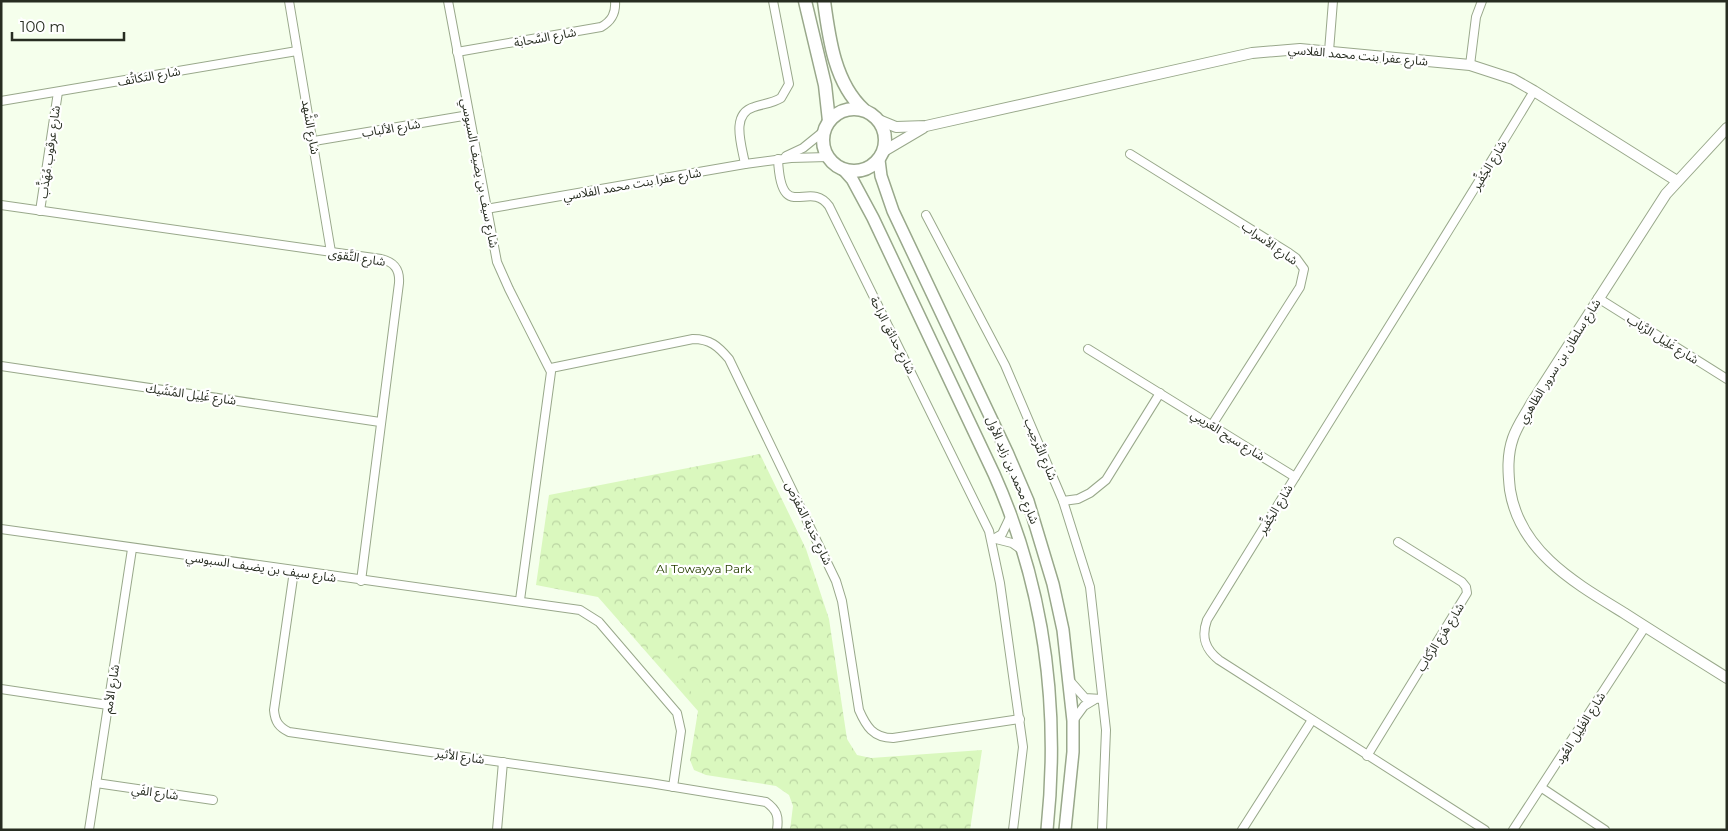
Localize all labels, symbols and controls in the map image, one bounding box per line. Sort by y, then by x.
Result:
scale bar [12,10,125,42]
text: 100 m [20,17,65,36]
street label: شارع السَّحابة [513,24,578,52]
street label: شارع عفرا بنت محمد الفلاسي [1287,41,1429,71]
street label: شارع التَكاتُف [117,63,182,91]
street label: شارع سيف بن يضيف السبوسي [455,97,502,249]
street label: شارع الشَّهد [297,98,325,156]
street label: شارع عرقوب مُهَذَّب [33,104,65,200]
street label: شارع الألباب [361,116,422,142]
street label: شارع الجُفِّير [1467,137,1511,194]
street label: شارع عفرا بنت محمد الفلاسي [562,164,703,206]
street label: شارع الأسراب [1238,218,1301,269]
street label: شارع التَّقوَى [327,245,387,271]
street label: شارع حدائق الراحة [865,294,919,377]
street label: شارع سلطان بن سرور الظاهري [1515,296,1606,427]
street label: شارع غَلِيل الرَّباب [1623,311,1702,369]
street label: شارع غَلِيل المُشَيك [145,380,237,410]
street label: شارع سيح العَريبي [1187,406,1268,466]
street label: شارع محمد بن زايد الأول [982,414,1043,527]
street label: شارع التَّرحِيب [1019,416,1061,483]
street label: شارع حَدبة المَفرَص [780,479,836,568]
street label: شارع الجُفِّير [1253,481,1297,538]
street label: شارع سيف بن يضيف السبوسي [184,549,337,588]
park label: Al Towayya Park [656,561,753,576]
street label: شارع هَزع الرِّكاب [1413,600,1469,675]
street label: شارع الأمم [100,663,124,715]
street label: شارع الغَلِيل العُود [1552,689,1610,768]
street label: شارع الأثير [433,745,485,769]
street label: شارع الفَي [130,781,179,805]

